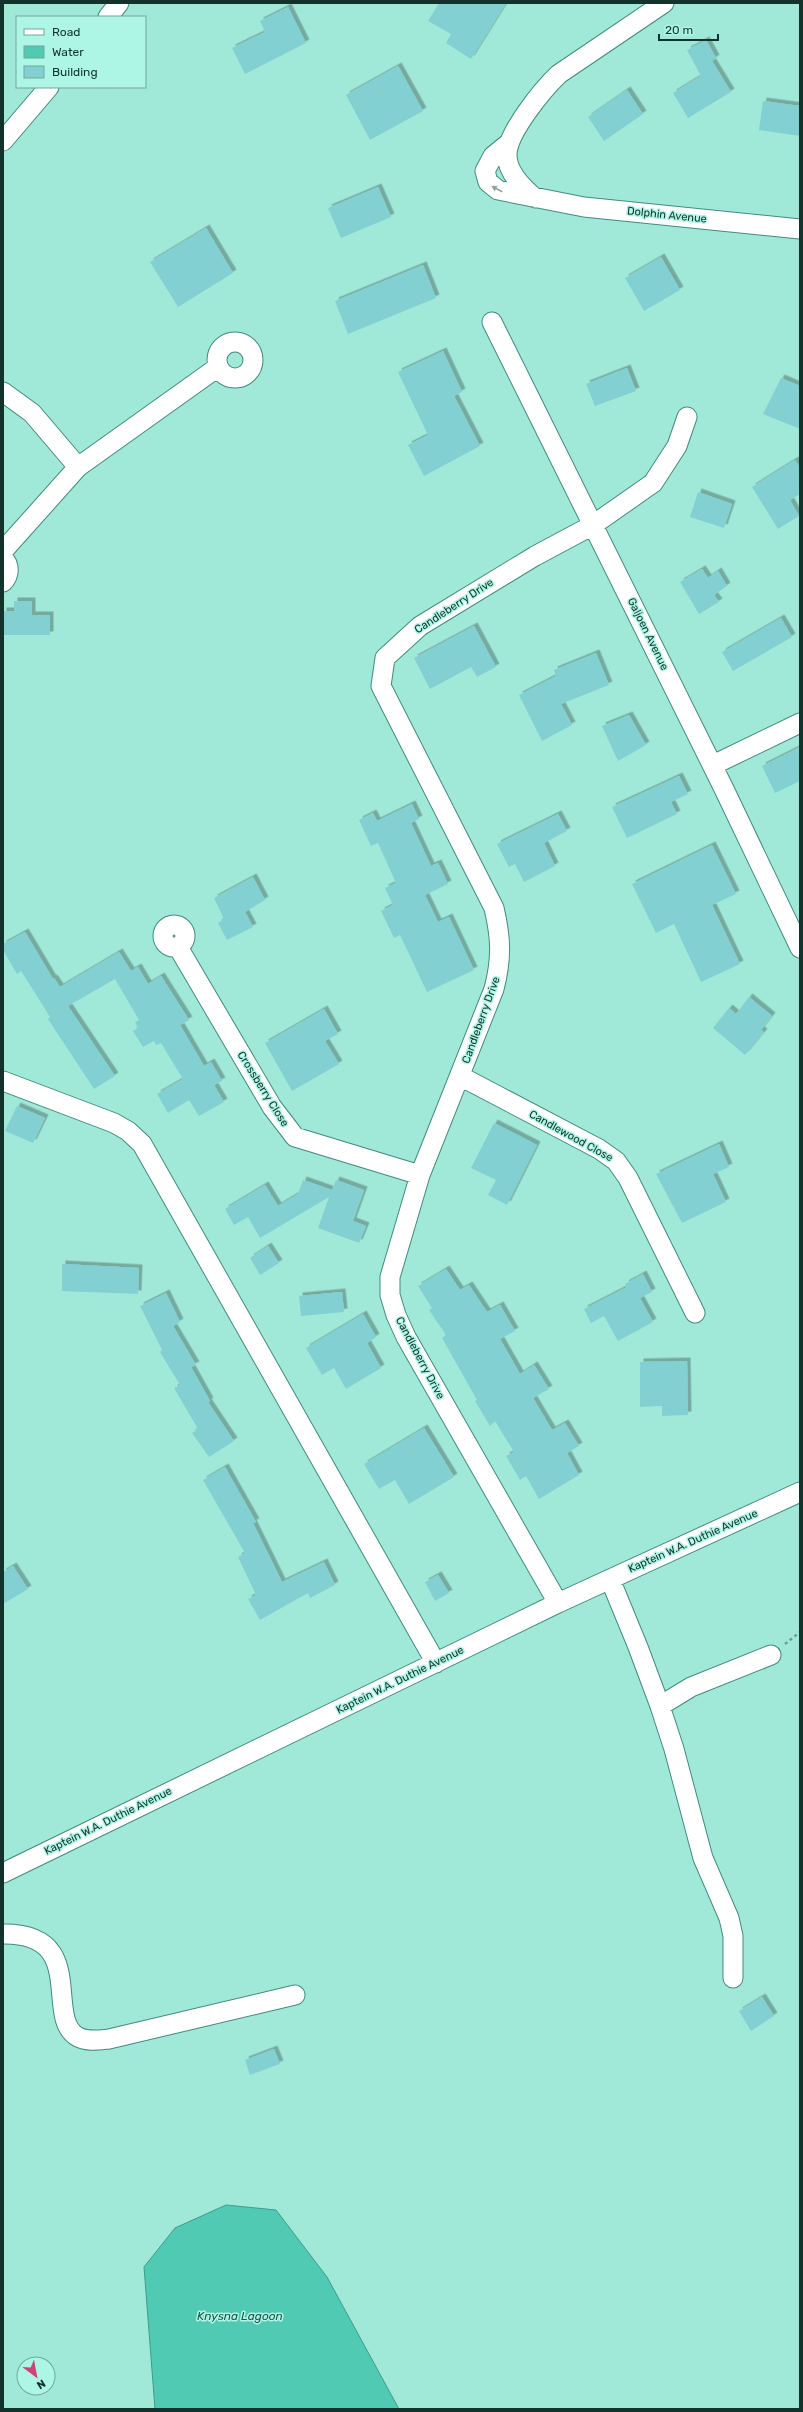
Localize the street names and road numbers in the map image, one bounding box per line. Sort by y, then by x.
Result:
street label: Dolphin Avenue [626,204,708,226]
street label: Candleberry Drive [412,576,496,636]
street label: Galjoen Avenue [625,596,671,672]
street label: Candleberry Drive [459,975,503,1065]
street label: Crossberry Close [235,1049,291,1129]
street label: Candlewood Close [527,1108,615,1164]
street label: Candleberry Drive [393,1315,447,1401]
street label: Kaptein W.A. Duthie Avenue [626,1507,760,1575]
street label: Kaptein W.A. Duthie Avenue [334,1643,466,1717]
street label: Kaptein W.A. Duthie Avenue [42,1784,174,1858]

